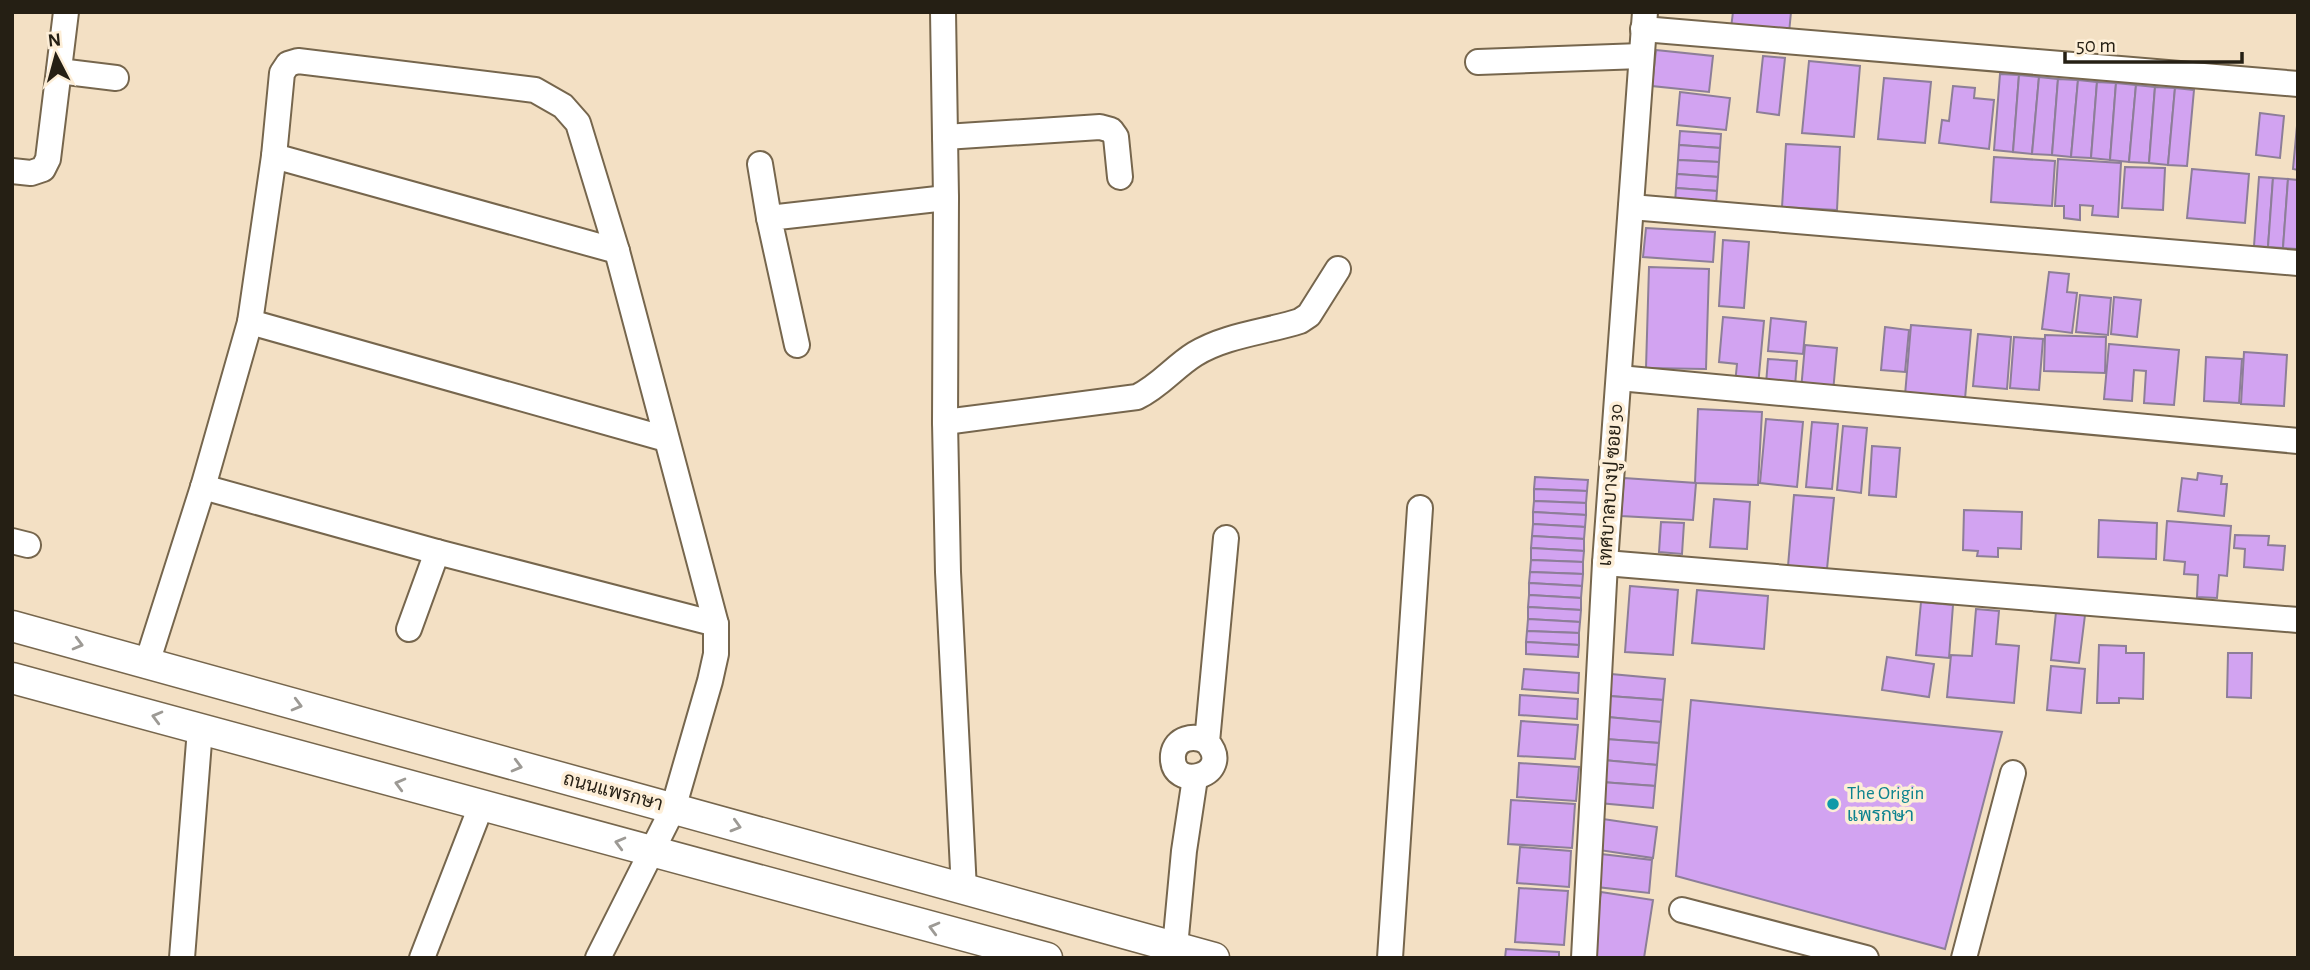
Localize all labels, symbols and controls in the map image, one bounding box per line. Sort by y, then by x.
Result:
north arrow [21,21,91,91]
scale bar [2065,21,2242,65]
text: N [47,30,62,51]
text: 50 m [2076,35,2116,56]
street label: เทศบาลบางปู ซอย 30 [1596,403,1629,567]
one-way arrow [72,636,84,651]
one-way arrow [291,697,303,711]
one-way arrow [151,711,163,725]
one-way arrow [510,757,522,772]
street label: ถนนแพรกษา [561,770,665,814]
one-way arrow [394,777,406,792]
place label: The Origin แพรกษา [1847,784,1924,825]
marker: The Origin แพรกษา [1825,796,1841,812]
one-way arrow [730,818,742,833]
one-way arrow [614,837,626,851]
one-way arrow [928,921,940,936]

